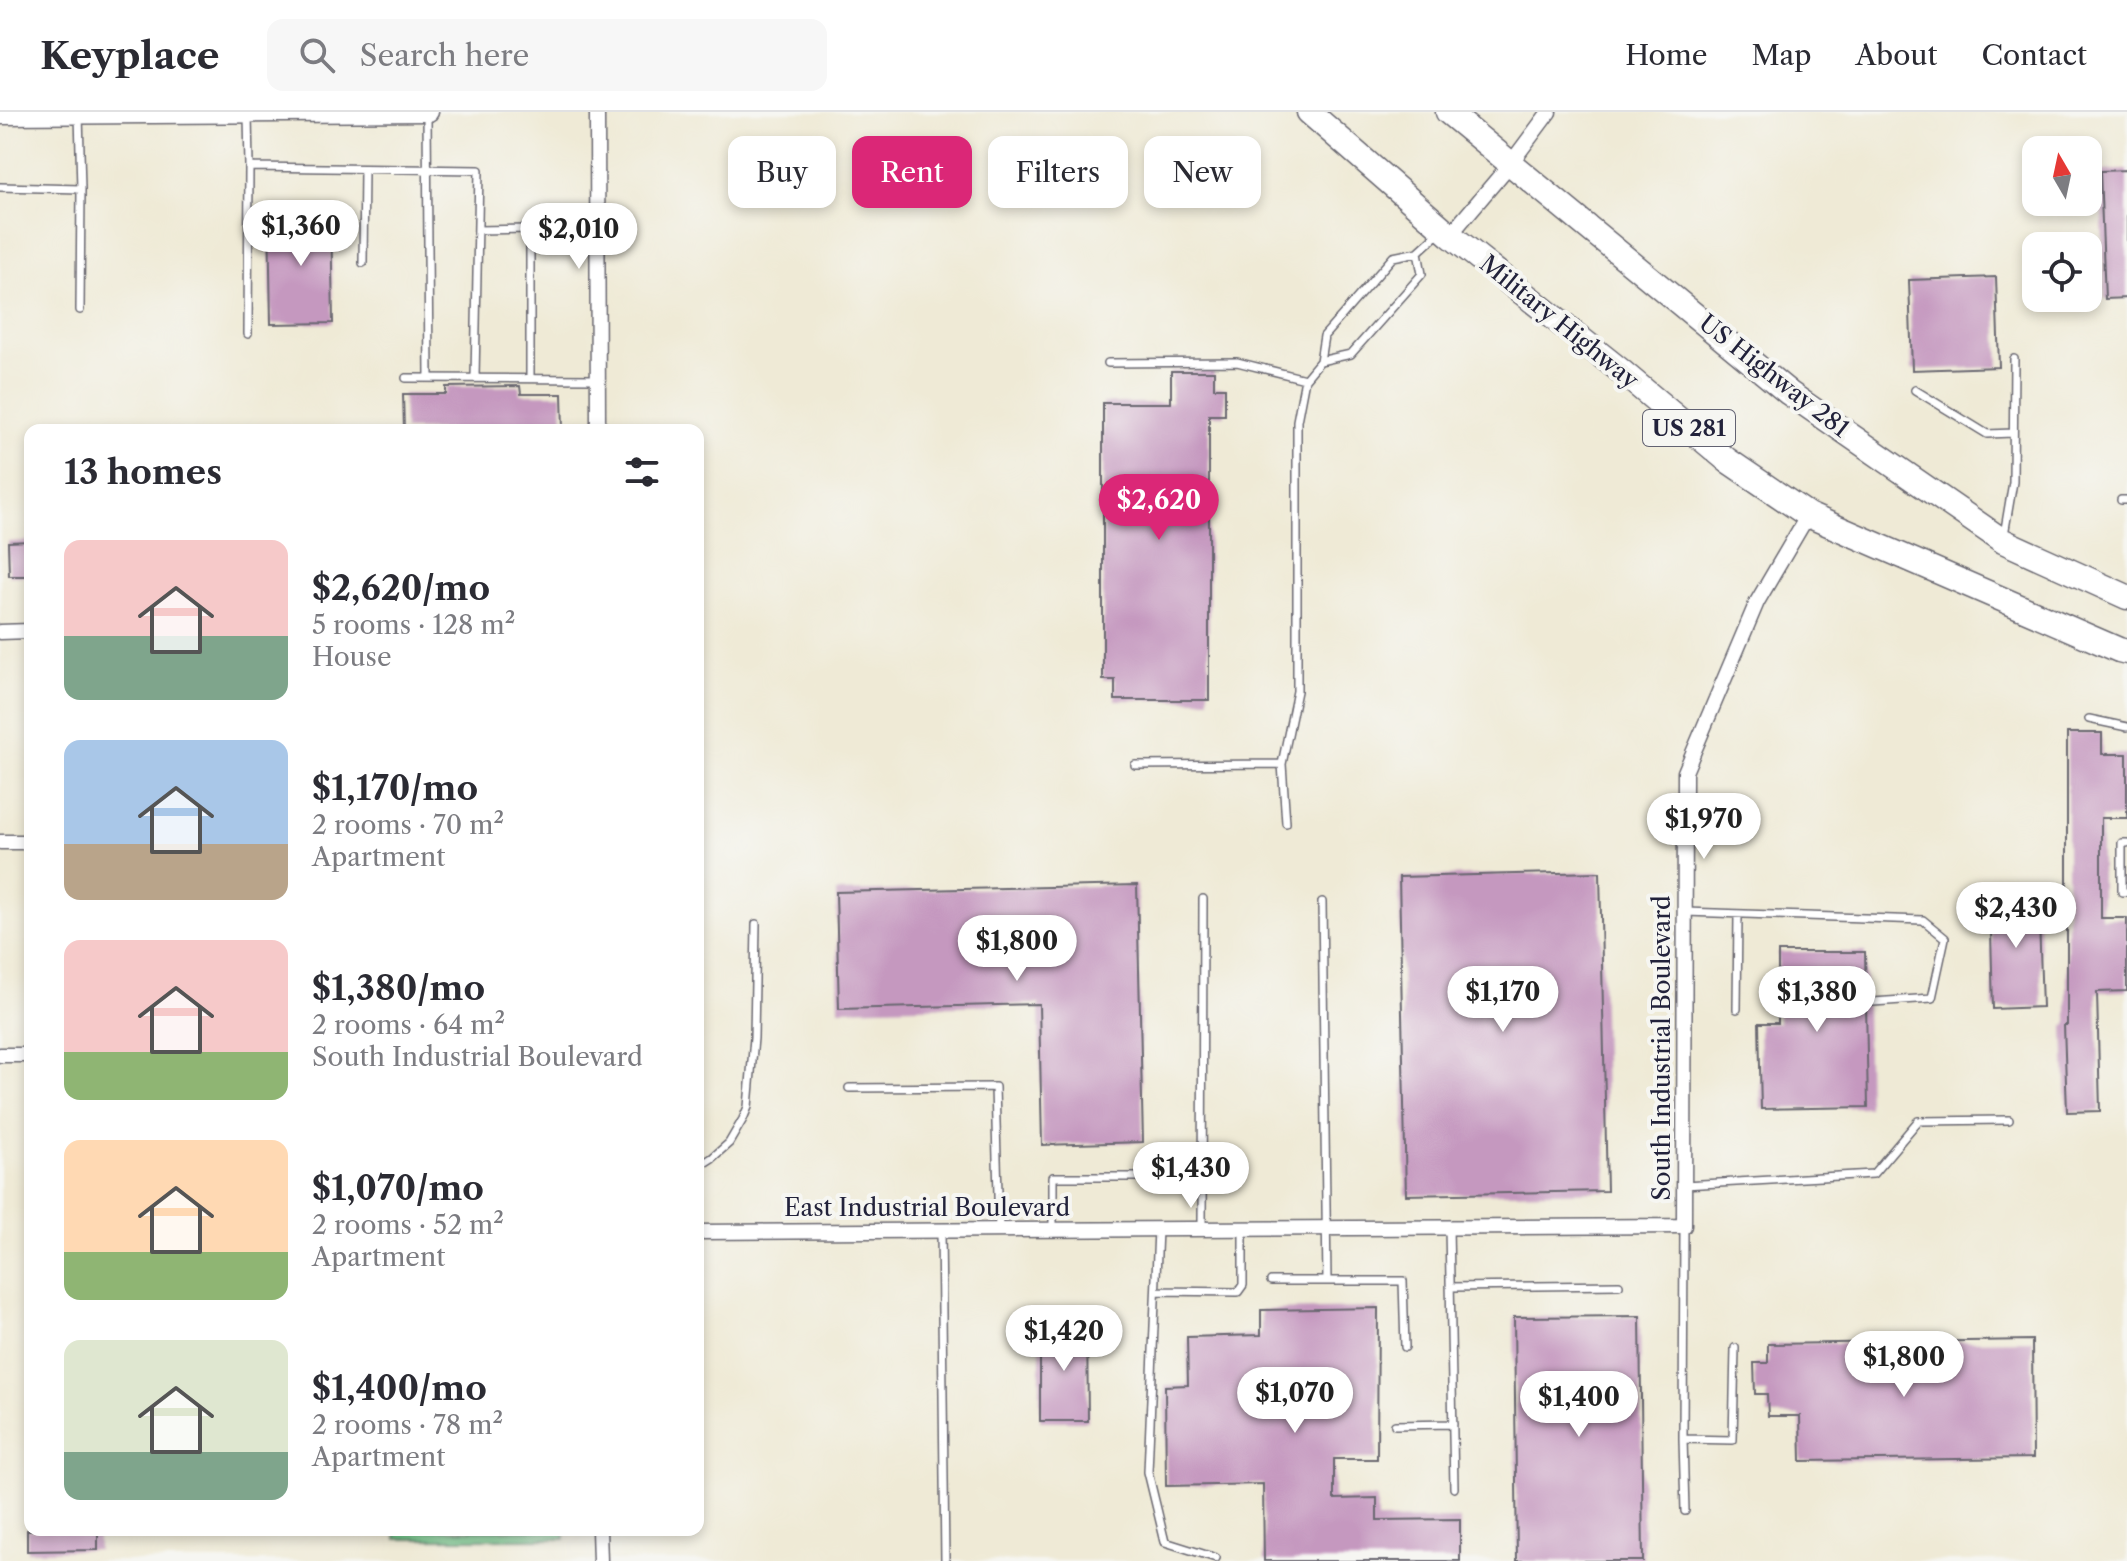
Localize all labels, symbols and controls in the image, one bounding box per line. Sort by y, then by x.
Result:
search box [267,19,827,91]
text: Keyplace [40,32,219,79]
icon: search [295,33,339,77]
text: Search here [359,37,529,74]
text: Home [1625,38,1707,72]
text: Map [1751,38,1811,72]
text: About [1855,38,1937,72]
text: Contact [1981,38,2087,72]
chip: Buy [728,136,836,208]
chip: Rent [852,136,972,208]
chip: Filters [988,136,1128,208]
chip: New [1144,136,1261,208]
north arrow [2022,136,2102,216]
map controls [2022,136,2102,312]
pin: $1,360 [236,200,366,268]
pin: $2,010 [514,203,644,271]
text: $1,360 [261,210,341,242]
text: $2,010 [538,213,620,245]
button: locate [2022,232,2102,312]
street label: Military Highway [1474,249,1645,395]
street label: US Highway 281 [1693,308,1855,443]
road number: US 281 [1643,410,1735,446]
icon: filters [620,450,664,494]
text: 13 homes [64,451,222,493]
pin: $2,620 [1094,474,1224,542]
text: $2,620 [1117,484,1201,516]
text: $2,620/mo [312,567,490,609]
icon: home [128,572,224,668]
text: 5 rooms · 128 m² [312,609,515,641]
text: House [312,641,392,673]
text: $1,170/mo [312,767,478,809]
icon: home [128,772,224,868]
pin: $1,970 [1639,793,1769,861]
text: $1,970 [1665,803,1743,835]
text: 2 rooms · 70 m² [312,809,504,841]
text: Apartment [312,841,445,873]
pin: $2,430 [1951,882,2081,950]
text: $2,430 [1974,892,2058,924]
street label: South Industrial Boulevard [1647,895,1676,1201]
pin: $1,800 [952,915,1082,983]
text: $1,800 [976,925,1058,957]
pin: $1,170 [1438,966,1568,1034]
pin: $1,380 [1752,966,1882,1034]
text: $1,380/mo [312,967,485,1009]
icon: home [128,972,224,1068]
text: $1,170 [1465,976,1541,1008]
text: $1,380 [1777,976,1857,1008]
text: 2 rooms · 64 m² [312,1009,505,1041]
text: South Industrial Boulevard [312,1041,643,1073]
pin: $1,430 [1126,1142,1256,1210]
text: $1,430 [1151,1152,1231,1184]
text: $1,070/mo [312,1167,484,1209]
icon: home [128,1172,224,1268]
street label: East Industrial Boulevard [784,1193,1070,1222]
text: 2 rooms · 52 m² [312,1209,504,1241]
text: Apartment [312,1241,445,1273]
pin: $1,420 [999,1305,1129,1373]
text: $1,420 [1024,1315,1104,1347]
pin: $1,800 [1839,1331,1969,1399]
text: $1,800 [1863,1341,1945,1373]
text: $1,400/mo [312,1367,487,1409]
pin: $1,070 [1230,1367,1360,1435]
pin: $1,400 [1514,1371,1644,1439]
icon: home [128,1372,224,1468]
text: $1,070 [1255,1377,1335,1409]
text: $1,400 [1538,1381,1620,1413]
text: 2 rooms · 78 m² [312,1409,503,1441]
text: Apartment [312,1441,445,1473]

